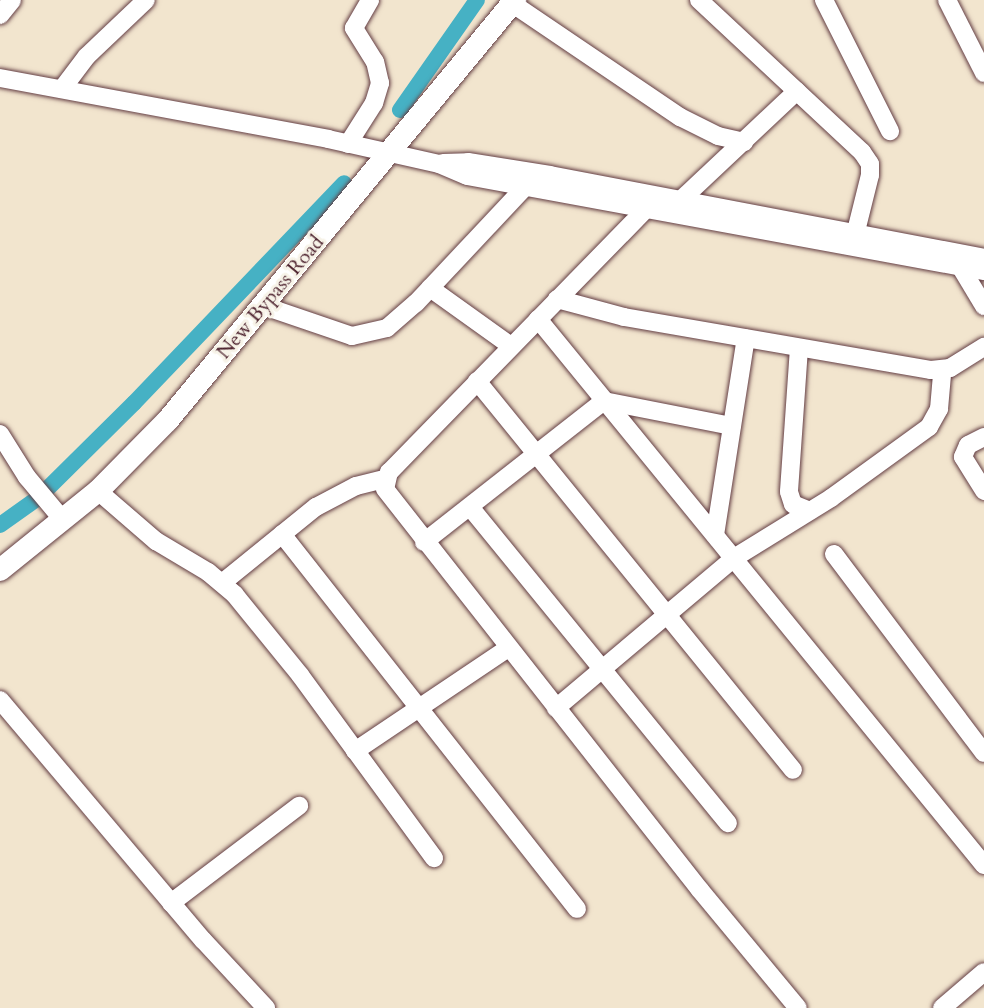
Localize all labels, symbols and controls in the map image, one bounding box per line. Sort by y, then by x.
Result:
street label: New Bypass Road [211,230,329,364]

